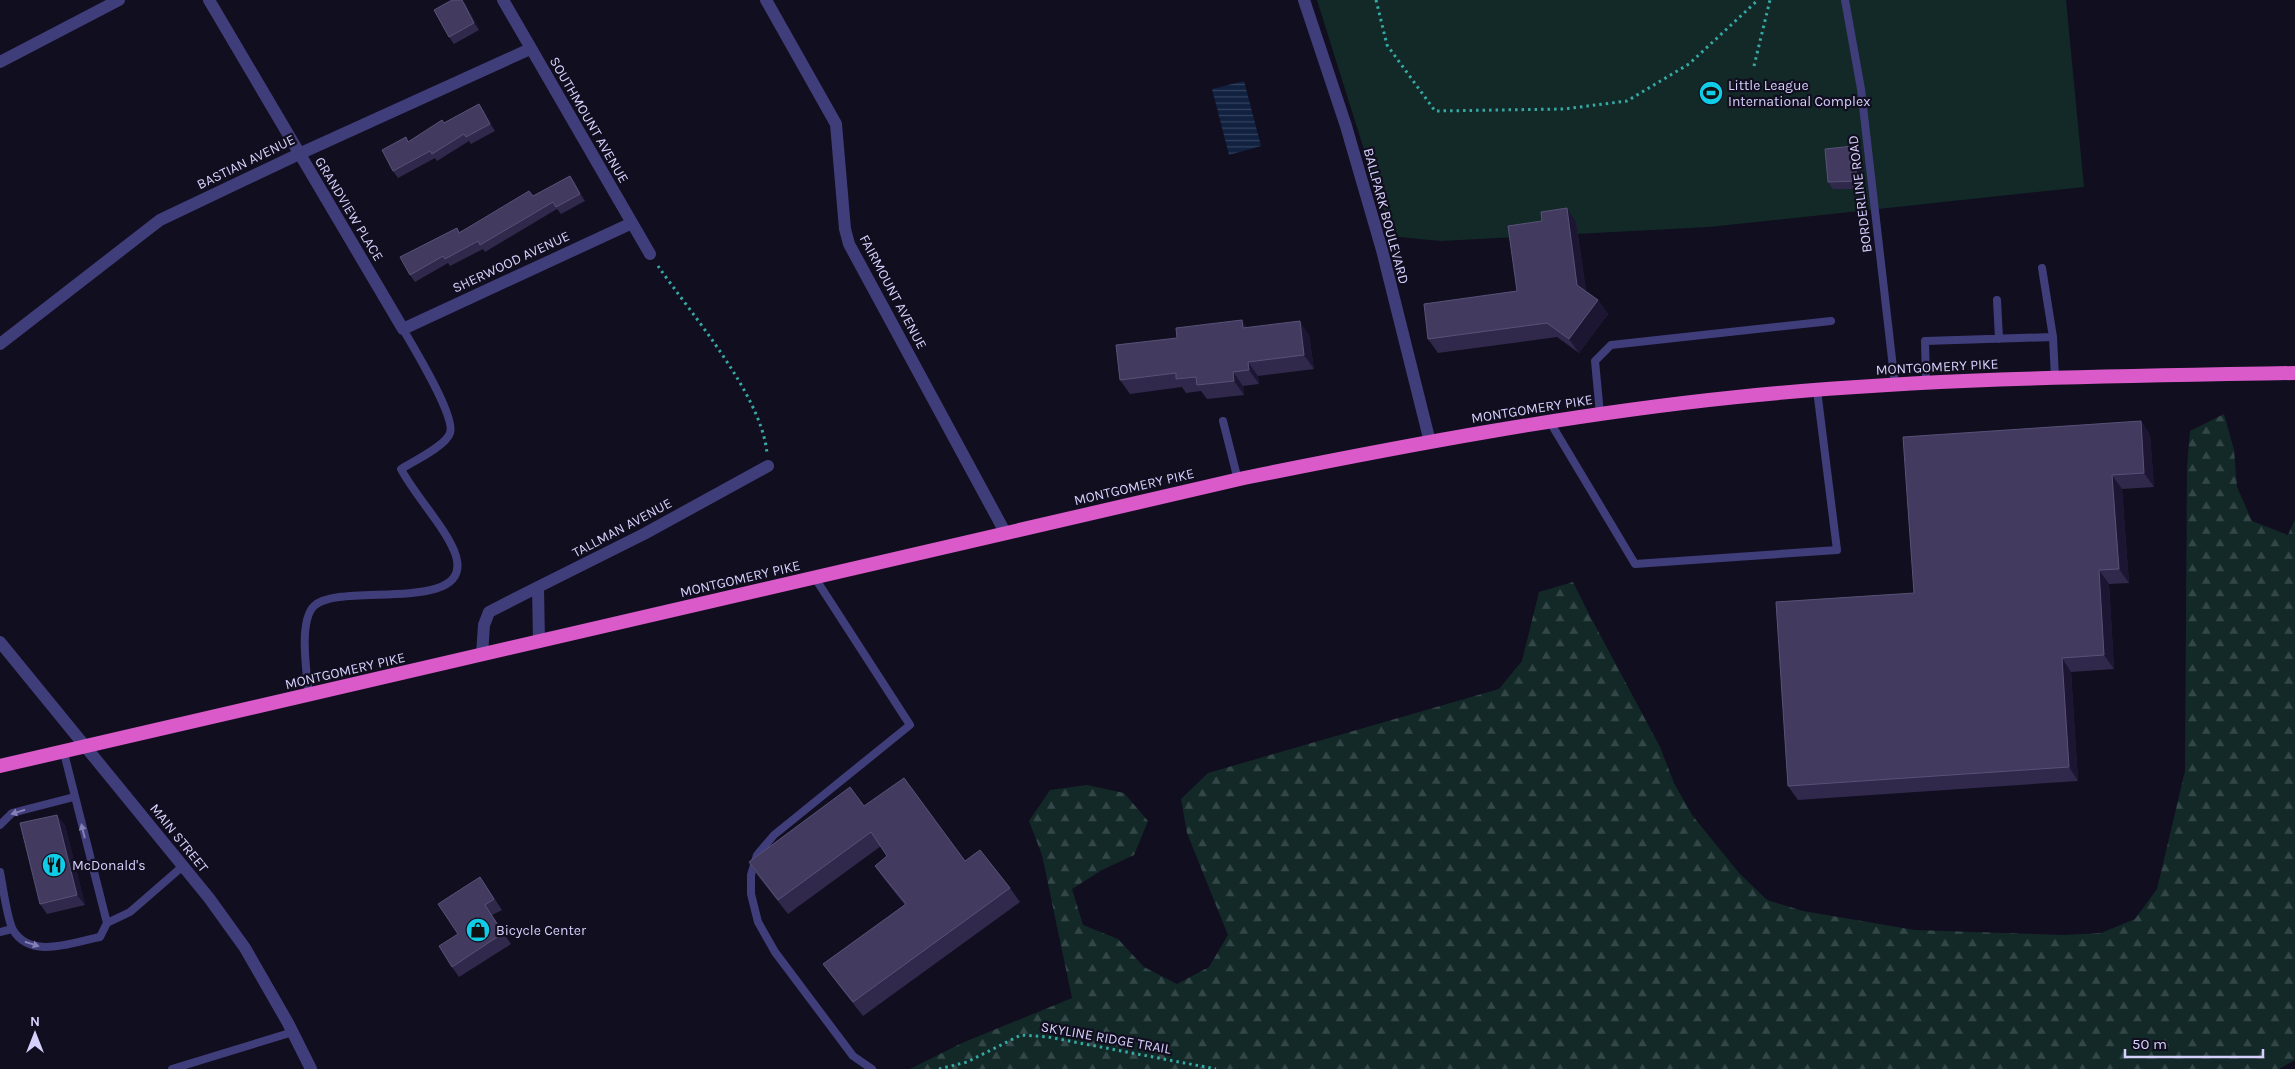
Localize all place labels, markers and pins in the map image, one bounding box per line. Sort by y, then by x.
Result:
place label: Little League International Complex [1728,77,1870,110]
sports icon: Little League International Complex [1698,80,1724,106]
restaurant icon: McDonald's [41,852,67,878]
place label: McDonald's [72,857,146,874]
shop icon: Bicycle Center [465,917,491,943]
place label: Bicycle Center [496,922,587,939]

